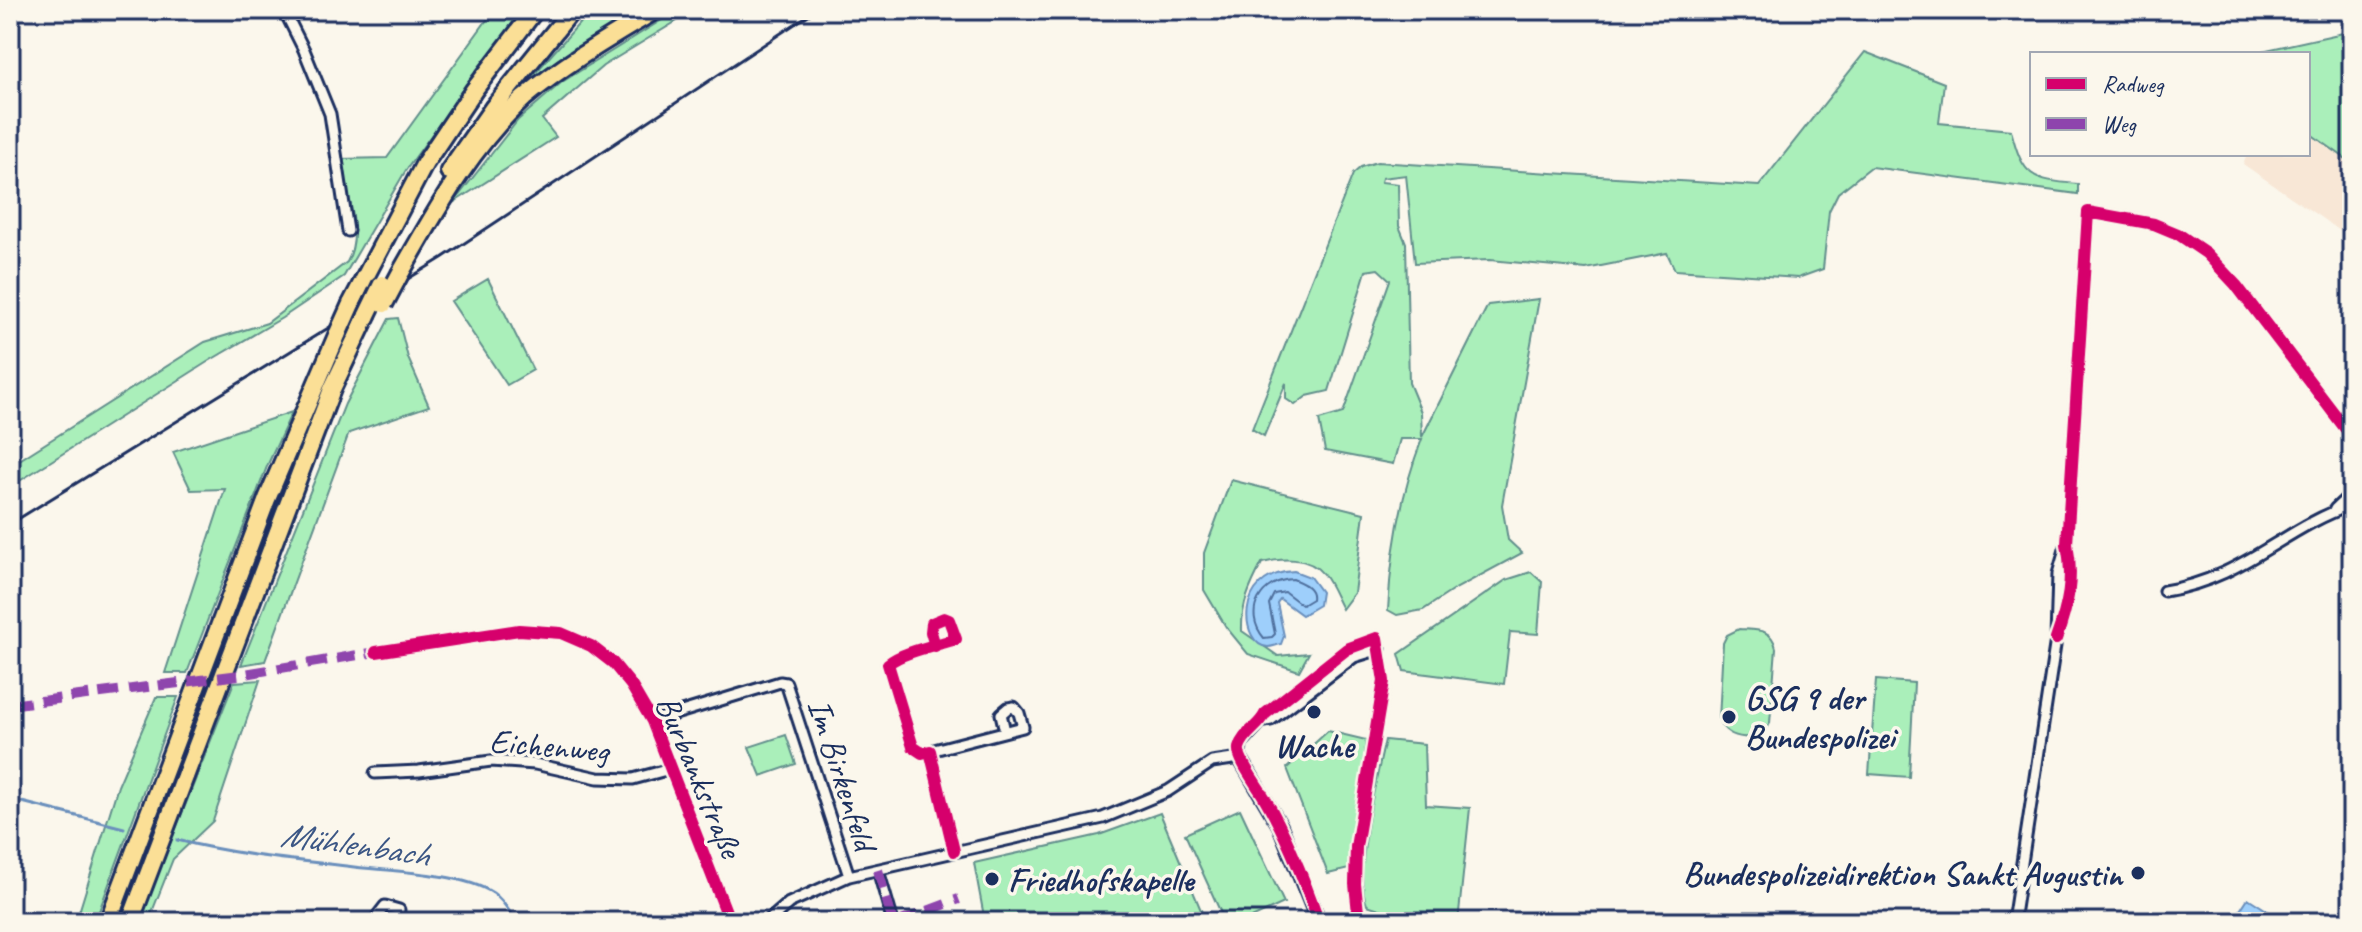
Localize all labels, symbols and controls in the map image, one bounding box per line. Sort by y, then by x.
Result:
legend [2030,52,2310,156]
text: Radweg [2102,69,2165,99]
text: Weg [2102,109,2137,139]
place label: GSG 9 der Bundespolizei [1745,676,1899,758]
street label: Burbankstraße [646,689,754,867]
street label: Im Birkenfeld [798,693,889,860]
marker: Wache [1305,703,1323,721]
marker: GSG 9 der Bundespolizei [1720,708,1738,726]
street label: Eichenweg [488,719,613,772]
place label: Wache [1274,724,1356,767]
water label: Mühlenbach [278,811,434,878]
place label: Bundespolizeidirektion Sankt Augustin [1683,852,2124,895]
place label: Friedhofskapelle [1008,858,1196,901]
marker: Bundespolizeidirektion Sankt Augustin [2129,864,2147,882]
marker: Friedhofskapelle [983,870,1001,888]

